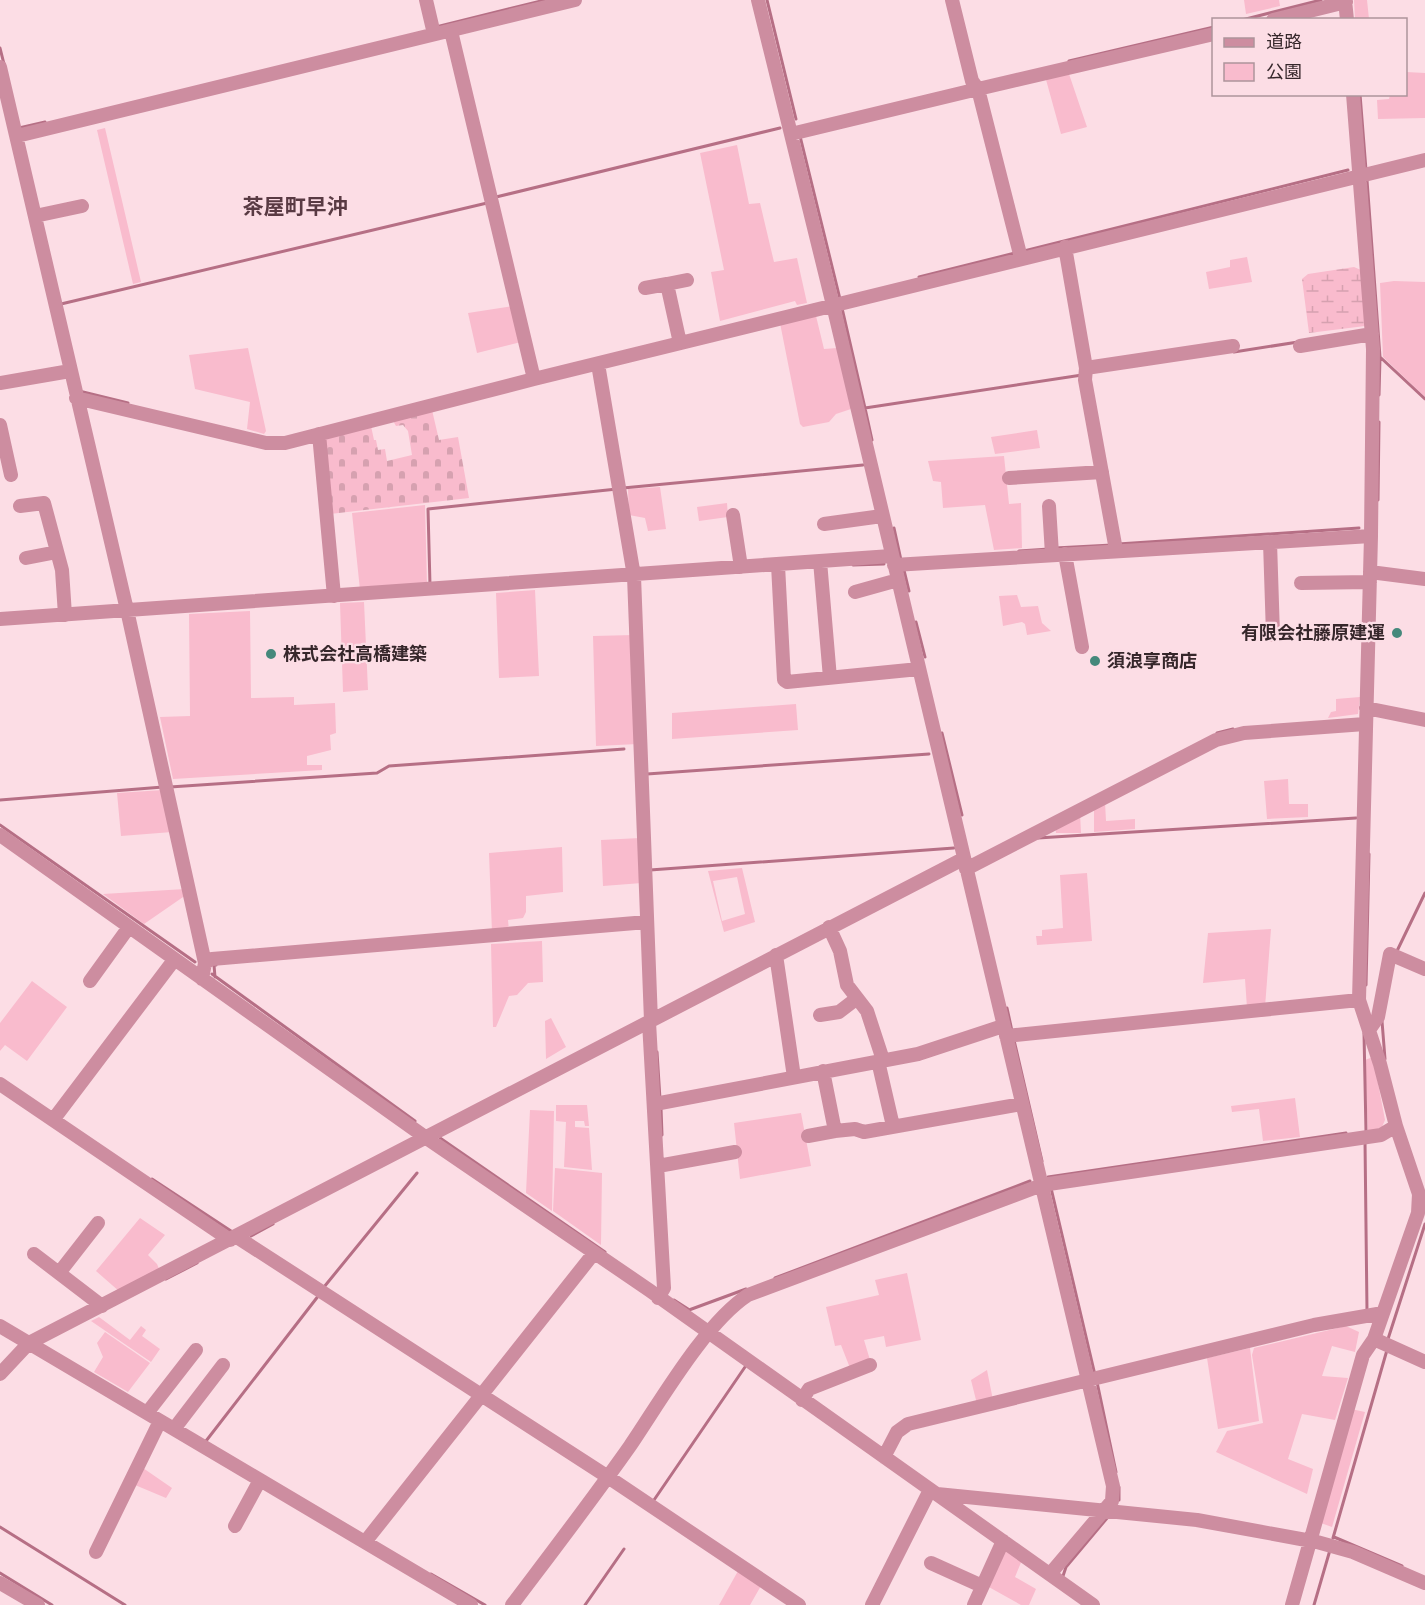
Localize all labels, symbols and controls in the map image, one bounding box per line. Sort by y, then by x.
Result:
legend [1212,18,1407,96]
text: 道路 [1266,31,1302,53]
text: 公園 [1266,61,1302,83]
district label: 茶屋町早沖 [243,194,348,219]
place label: 有限会社藤原建運 [1241,622,1385,644]
marker: 有限会社藤原建運 [1390,626,1404,640]
place label: 株式会社高橋建築 [283,643,427,665]
marker: 株式会社高橋建築 [264,647,278,661]
place label: 須浪享商店 [1107,650,1197,672]
marker: 須浪享商店 [1088,654,1102,668]

